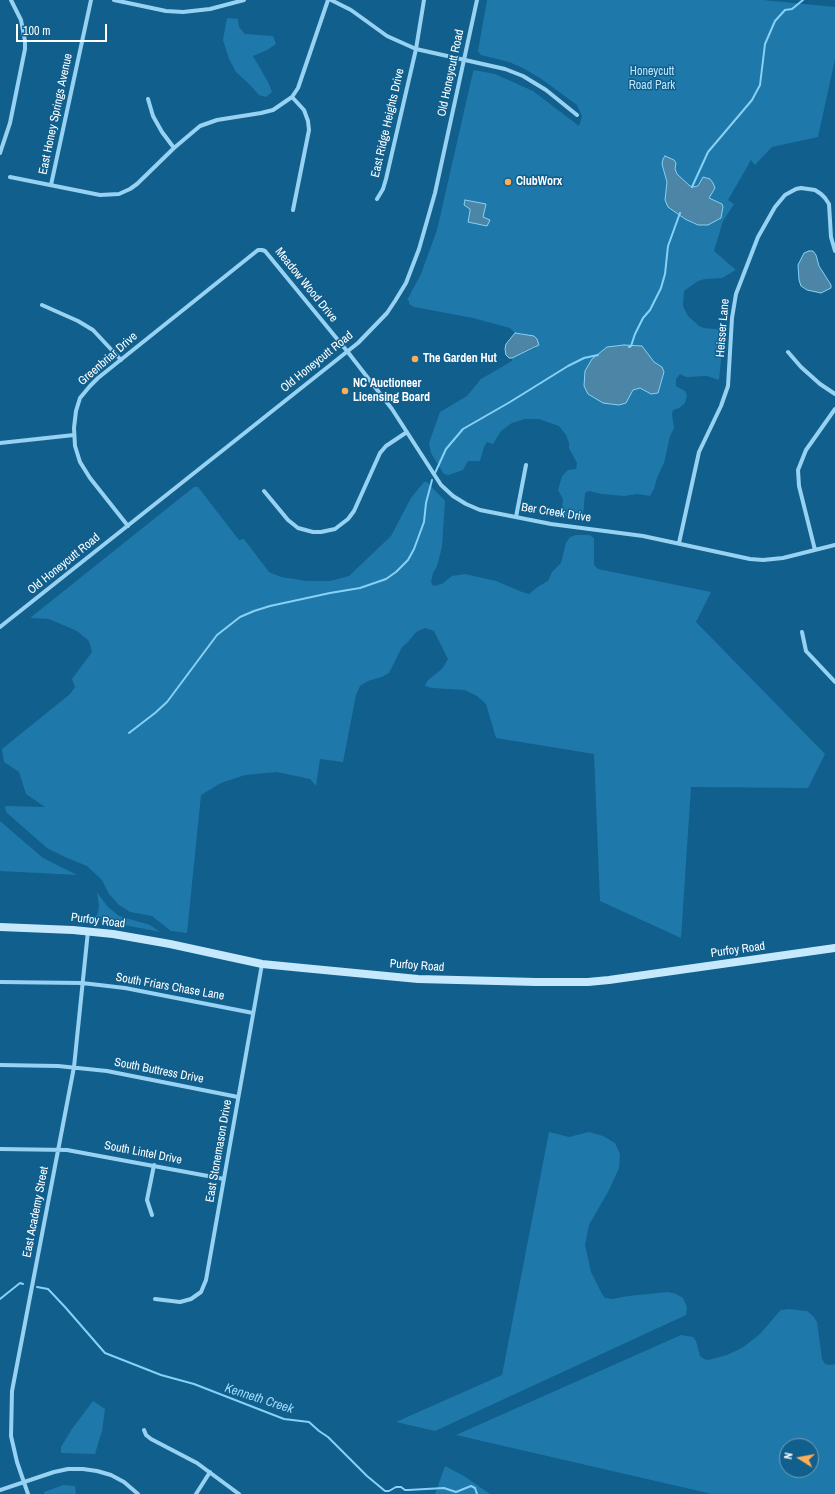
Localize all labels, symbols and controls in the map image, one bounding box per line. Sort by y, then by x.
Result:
scale bar [18,16,109,42]
text: 100 m [23,23,50,39]
street label: Old Honeycutt Road [435,28,467,118]
street label: East Honey Springs Avenue [36,52,76,176]
park label: Honeycutt Road Park [629,65,675,93]
street label: East Ridge Heights Drive [368,67,408,179]
place label: ClubWorx [516,175,562,189]
marker: ClubWorx [503,177,513,187]
street label: Meadow Wood Drive [272,245,340,325]
street label: Heisser Lane [713,298,733,358]
street label: Greenbriar Drive [75,329,141,389]
street label: Old Honeycutt Road [278,329,356,395]
place label: The Garden Hut [423,352,497,366]
marker: The Garden Hut [410,354,420,364]
place label: NC Auctioneer Licensing Board [353,377,430,405]
marker: NC Auctioneer Licensing Board [340,386,350,396]
street label: Ber Creek Drive [520,500,592,526]
street label: Old Honeycutt Road [25,531,103,597]
street label: Purfoy Road [70,911,126,931]
street label: Purfoy Road [710,939,766,961]
street label: Purfoy Road [389,957,445,975]
street label: South Friars Chase Lane [115,970,225,1004]
street label: South Buttress Drive [113,1055,205,1087]
street label: East Stonemason Drive [203,1099,235,1203]
street label: South Lintel Drive [103,1138,183,1168]
street label: East Academy Street [20,1165,52,1259]
water label: Kenneth Creek [223,1381,295,1417]
north arrow [779,1438,819,1478]
text: N [781,1451,796,1460]

